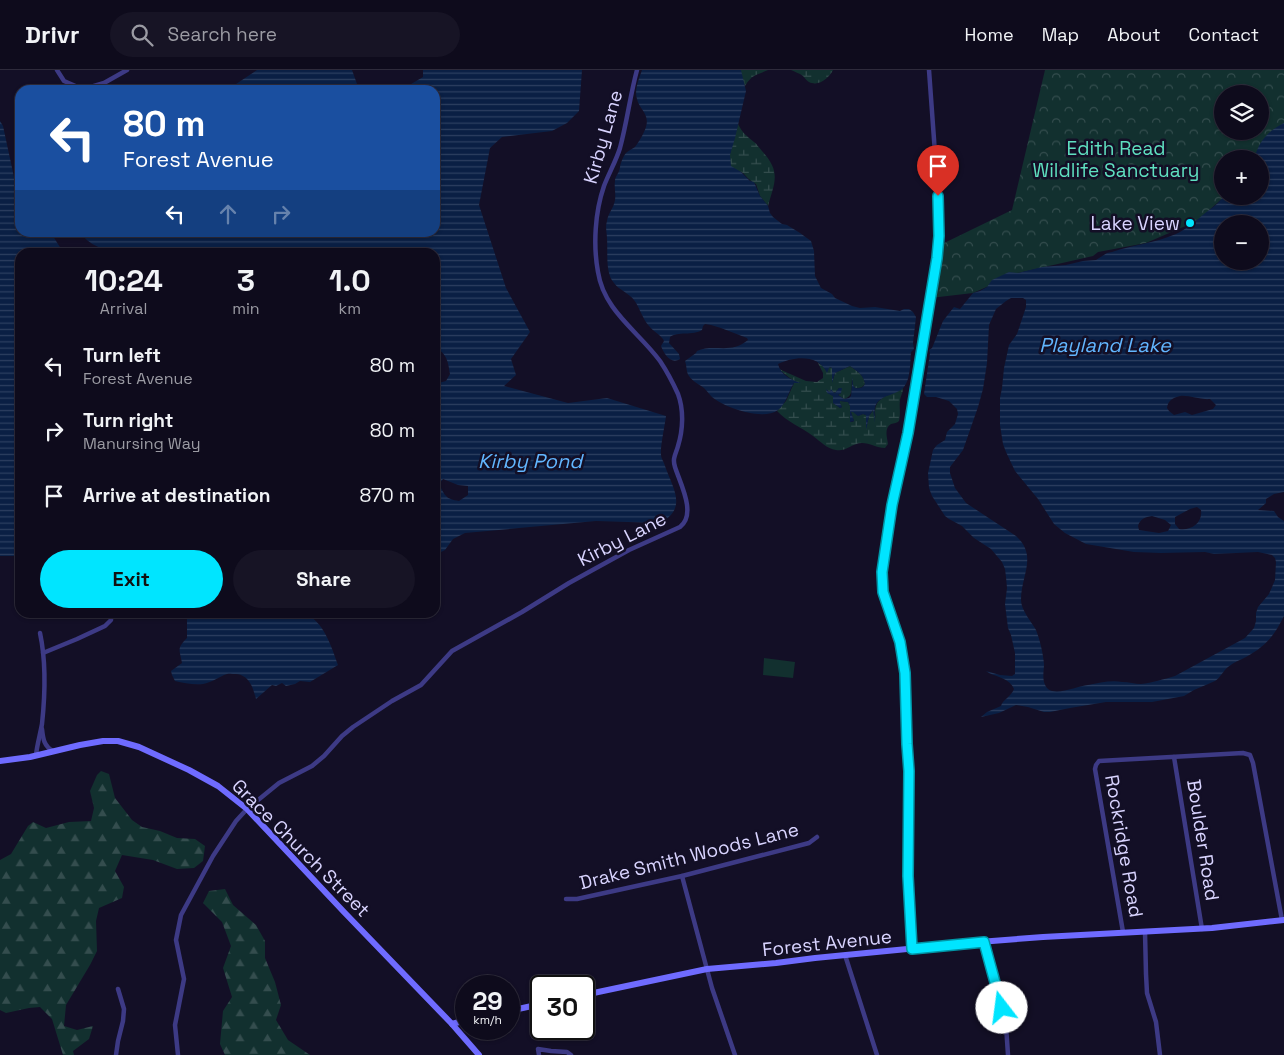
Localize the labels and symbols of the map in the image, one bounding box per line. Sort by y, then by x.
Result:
street label: Kirby Lane [578,87,628,187]
park label: Edith Read Wildlife Sanctuary [1033,136,1199,183]
pin [917,145,959,196]
place label: Lake View [1090,211,1180,236]
marker: Lake View [1184,217,1196,229]
water label: Playland Lake [1039,332,1172,358]
water label: Kirby Pond [478,448,584,474]
street label: Kirby Lane [573,506,671,572]
street label: Rockridge Road [1099,773,1149,919]
street label: Grace Church Street [227,774,375,922]
street label: Boulder Road [1181,777,1225,903]
street label: Drake Smith Woods Lane [577,817,801,895]
street label: Forest Avenue [761,924,893,962]
speed limit sign: 30 [530,975,595,1040]
position arrow [975,981,1027,1033]

